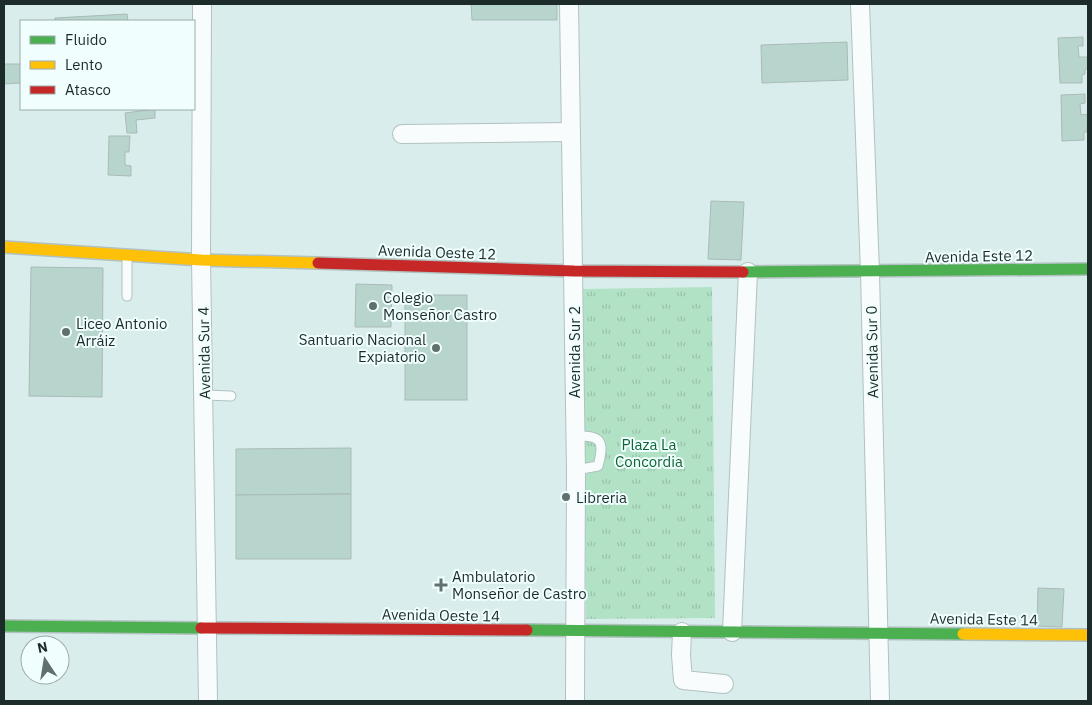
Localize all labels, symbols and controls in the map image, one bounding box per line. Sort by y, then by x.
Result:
legend [20,20,195,110]
text: Fluido [65,30,107,49]
text: Lento [65,55,103,74]
text: Atasco [65,80,111,99]
street label: Avenida Oeste 12 [378,240,496,264]
street label: Avenida Este 12 [925,246,1033,266]
place label: Colegio Monseñor Castro [383,288,497,324]
marker: Colegio Monseñor Castro [367,300,379,312]
street label: Avenida Sur 2 [565,306,584,398]
street label: Avenida Sur 0 [862,306,882,398]
street label: Avenida Sur 4 [194,307,214,399]
place label: Liceo Antonio Arráiz [76,314,167,350]
marker: Liceo Antonio Arráiz [60,326,72,338]
place label: Santuario Nacional Expiatorio [299,330,426,366]
marker: Santuario Nacional Expiatorio [430,342,442,354]
park label: Plaza La Concordia [615,435,683,471]
place label: Libreria [576,488,627,507]
marker: Libreria [560,491,572,503]
place label: Ambulatorio Monseñor de Castro [452,567,587,603]
marker: Ambulatorio Monseñor de Castro [434,578,448,592]
street label: Avenida Oeste 14 [382,604,500,626]
street label: Avenida Este 14 [930,609,1038,629]
north arrow [20,635,70,685]
text: N [35,637,49,657]

